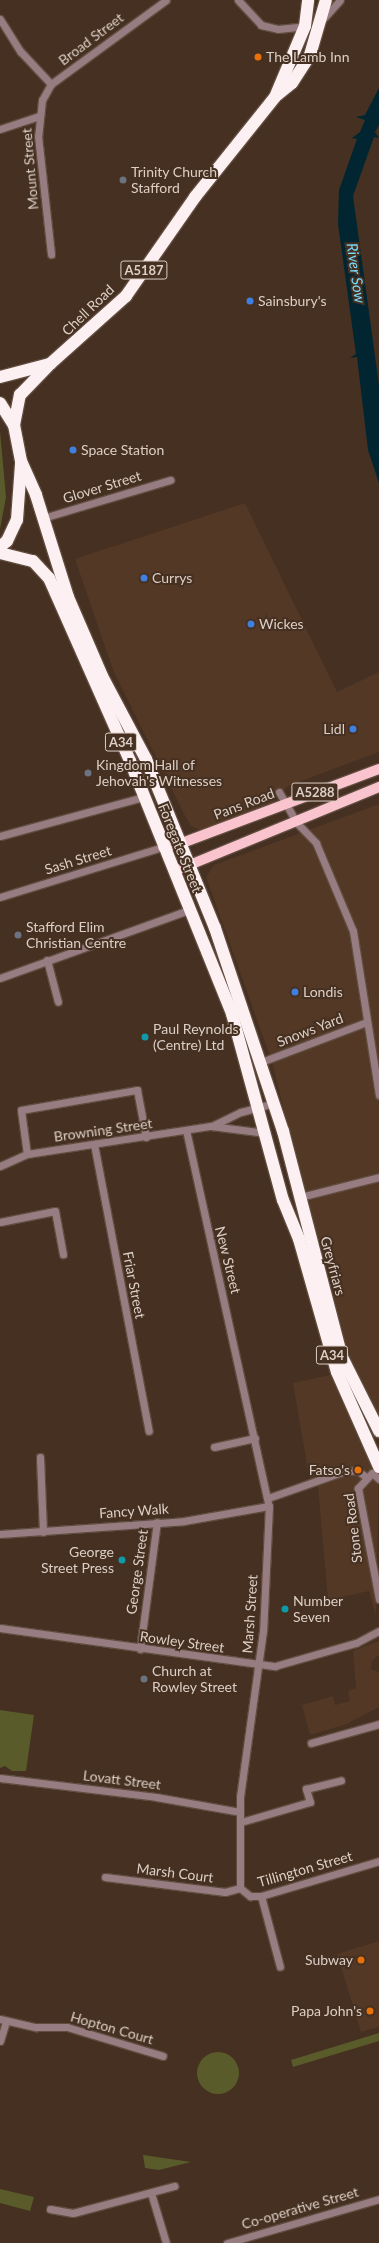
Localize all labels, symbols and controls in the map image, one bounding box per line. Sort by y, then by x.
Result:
street label: Broad Street [55,9,127,69]
place label: The Lamb Inn [266,49,349,65]
marker: The Lamb Inn [253,52,263,62]
street label: Mount Street [18,128,42,210]
place label: Trinity Church Stafford [131,164,217,196]
marker: Trinity Church Stafford [118,175,128,185]
water label: River Sow [343,242,369,304]
road number: A5187 [120,259,168,281]
street label: Chell Road [58,281,118,339]
place label: Sainsbury's [258,293,326,309]
marker: Sainsbury's [245,296,255,306]
place label: Space Station [81,442,164,458]
marker: Space Station [68,445,78,455]
street label: Glover Street [61,467,143,507]
place label: Currys [152,570,192,586]
marker: Currys [139,573,149,583]
place label: Wickes [259,616,304,632]
marker: Wickes [246,619,256,629]
place label: Lidl [323,721,345,737]
marker: Lidl [348,724,358,734]
road number: A34 [104,731,138,753]
place label: Kingdom Hall of Jehovah's Witnesses [96,757,222,790]
marker: Kingdom Hall of Jehovah's Witnesses [83,768,93,778]
road number: A5288 [291,781,339,803]
street label: Pans Road [211,785,277,823]
street label: Foregate Street [155,801,205,895]
street label: Sash Street [43,842,113,878]
place label: Stafford Elim Christian Centre [26,919,126,952]
marker: Stafford Elim Christian Centre [13,930,23,940]
place label: Londis [303,984,343,1000]
marker: Londis [290,987,300,997]
street label: Snows Yard [274,1010,346,1050]
place label: Paul Reynolds (Centre) Ltd [153,1021,239,1054]
marker: Paul Reynolds (Centre) Ltd [140,1032,150,1042]
street label: Browning Street [53,1115,153,1145]
street label: New Street [211,1224,245,1296]
street label: Greyfriars [317,1234,349,1298]
street label: Friar Street [119,1250,149,1320]
road number: A34 [315,1344,349,1366]
place label: Fatso's [309,1462,350,1478]
marker: Fatso's [353,1465,363,1475]
street label: Stone Road [340,1492,366,1564]
street label: Fancy Walk [98,1500,170,1522]
street label: George Street [123,1529,151,1615]
place label: George Street Press [41,1544,114,1576]
marker: George Street Press [117,1555,127,1565]
street label: Marsh Street [239,1574,261,1654]
place label: Number Seven [293,1593,343,1626]
marker: Number Seven [280,1604,290,1614]
street label: Rowley Street [139,1628,225,1656]
place label: Church at Rowley Street [152,1663,237,1696]
marker: Church at Rowley Street [139,1674,149,1684]
street label: Lovatt Street [82,1767,162,1793]
street label: Tillington Street [256,1847,354,1891]
street label: Marsh Court [136,1860,214,1886]
place label: Subway [305,1952,353,1968]
marker: Subway [356,1955,366,1965]
place label: Papa John's [291,2003,362,2019]
marker: Papa John's [365,2006,375,2016]
street label: Hopton Court [69,2008,155,2048]
street label: Co-operative Street [240,2183,360,2233]

